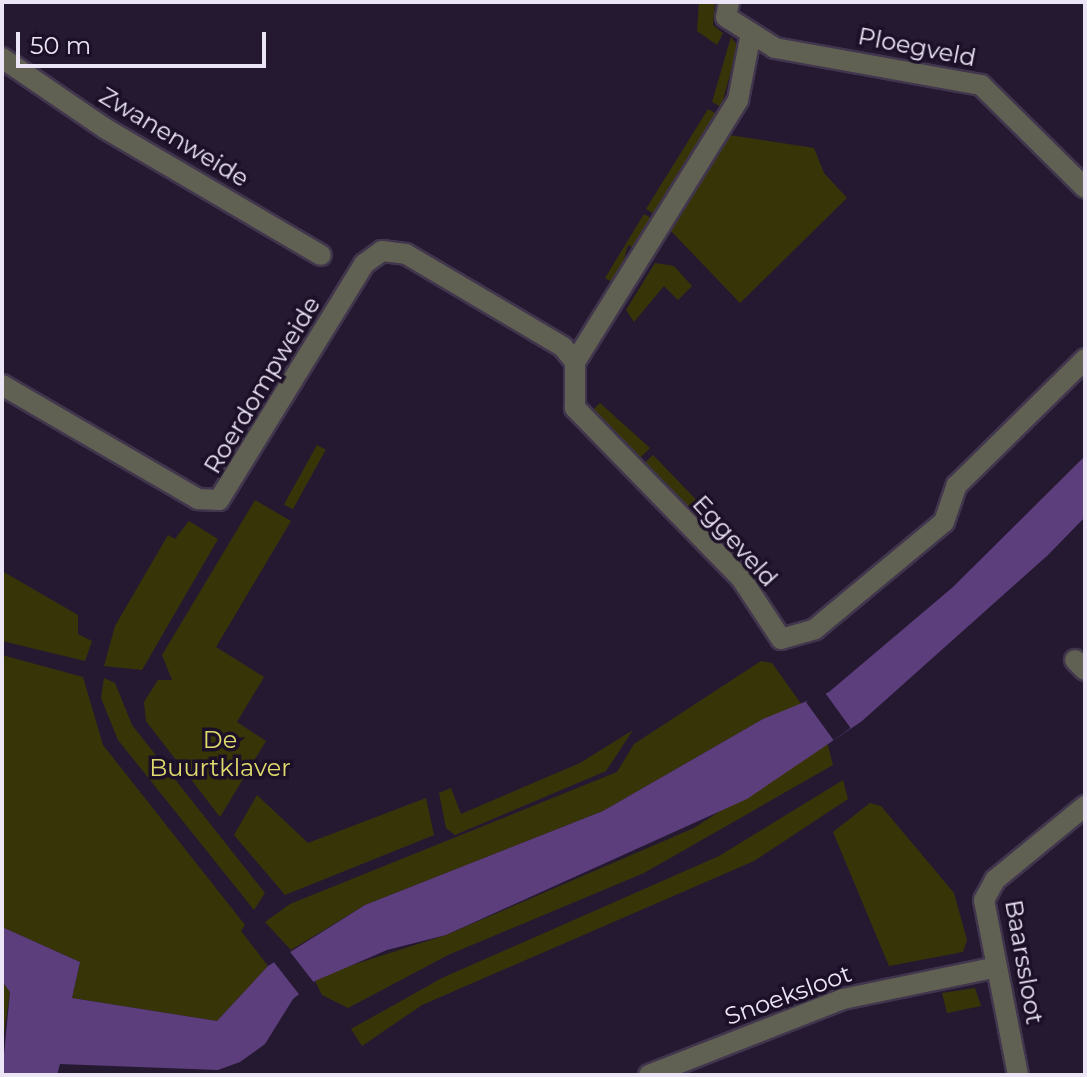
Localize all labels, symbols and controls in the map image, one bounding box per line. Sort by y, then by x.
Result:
scale bar [20,16,270,66]
street label: Ploegveld [856,21,978,73]
text: 50 m [30,31,91,60]
street label: Zwanenweide [94,81,254,193]
street label: Roerdompweide [198,291,326,479]
street label: Eggeveld [687,489,783,593]
park label: De Buurtklaver [149,726,291,782]
street label: Baarssloot [999,898,1049,1026]
street label: Snoeksloot [721,959,855,1031]

